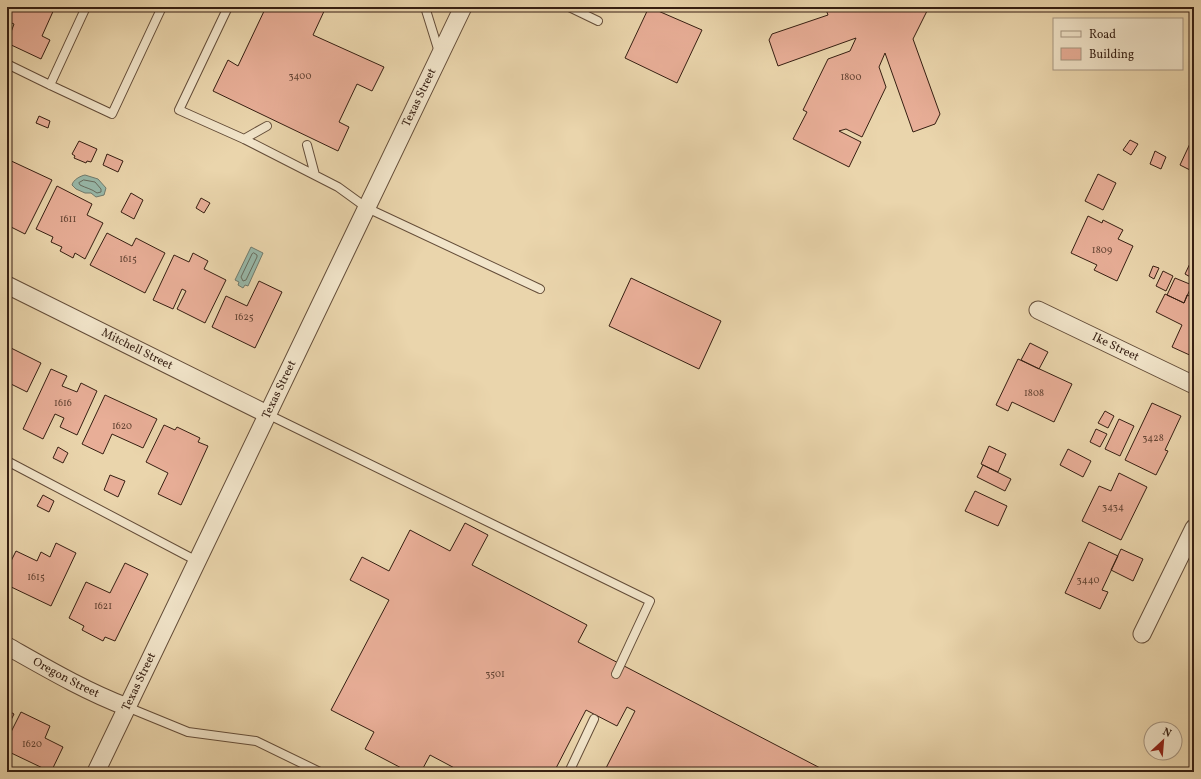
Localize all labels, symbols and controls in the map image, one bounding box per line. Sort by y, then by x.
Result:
legend [1053,18,1183,70]
text: Road [1089,27,1116,43]
text: Building [1089,47,1134,63]
street label: Texas Street [399,66,440,130]
house number: 3400 [288,69,312,83]
house number: 1800 [840,70,862,84]
house number: 1611 [60,212,76,226]
house number: 1809 [1092,243,1112,257]
house number: 1615 [119,252,137,266]
house number: 1625 [234,310,254,324]
street label: Mitchell Street [98,325,175,374]
street label: Ike Street [1089,329,1142,365]
street label: Texas Street [259,358,300,422]
house number: 1808 [1024,386,1044,400]
house number: 1616 [54,396,72,410]
house number: 1620 [112,419,132,433]
house number: 3428 [1142,431,1164,445]
house number: 3434 [1102,500,1124,514]
house number: 1615 [27,570,45,584]
house number: 3440 [1077,573,1099,587]
house number: 1621 [94,599,112,613]
street label: Texas Street [118,650,160,714]
street label: Oregon Street [30,654,102,702]
house number: 3501 [485,667,505,681]
north arrow [1143,721,1183,761]
text: N [1160,725,1174,742]
house number: 1620 [22,737,42,751]

